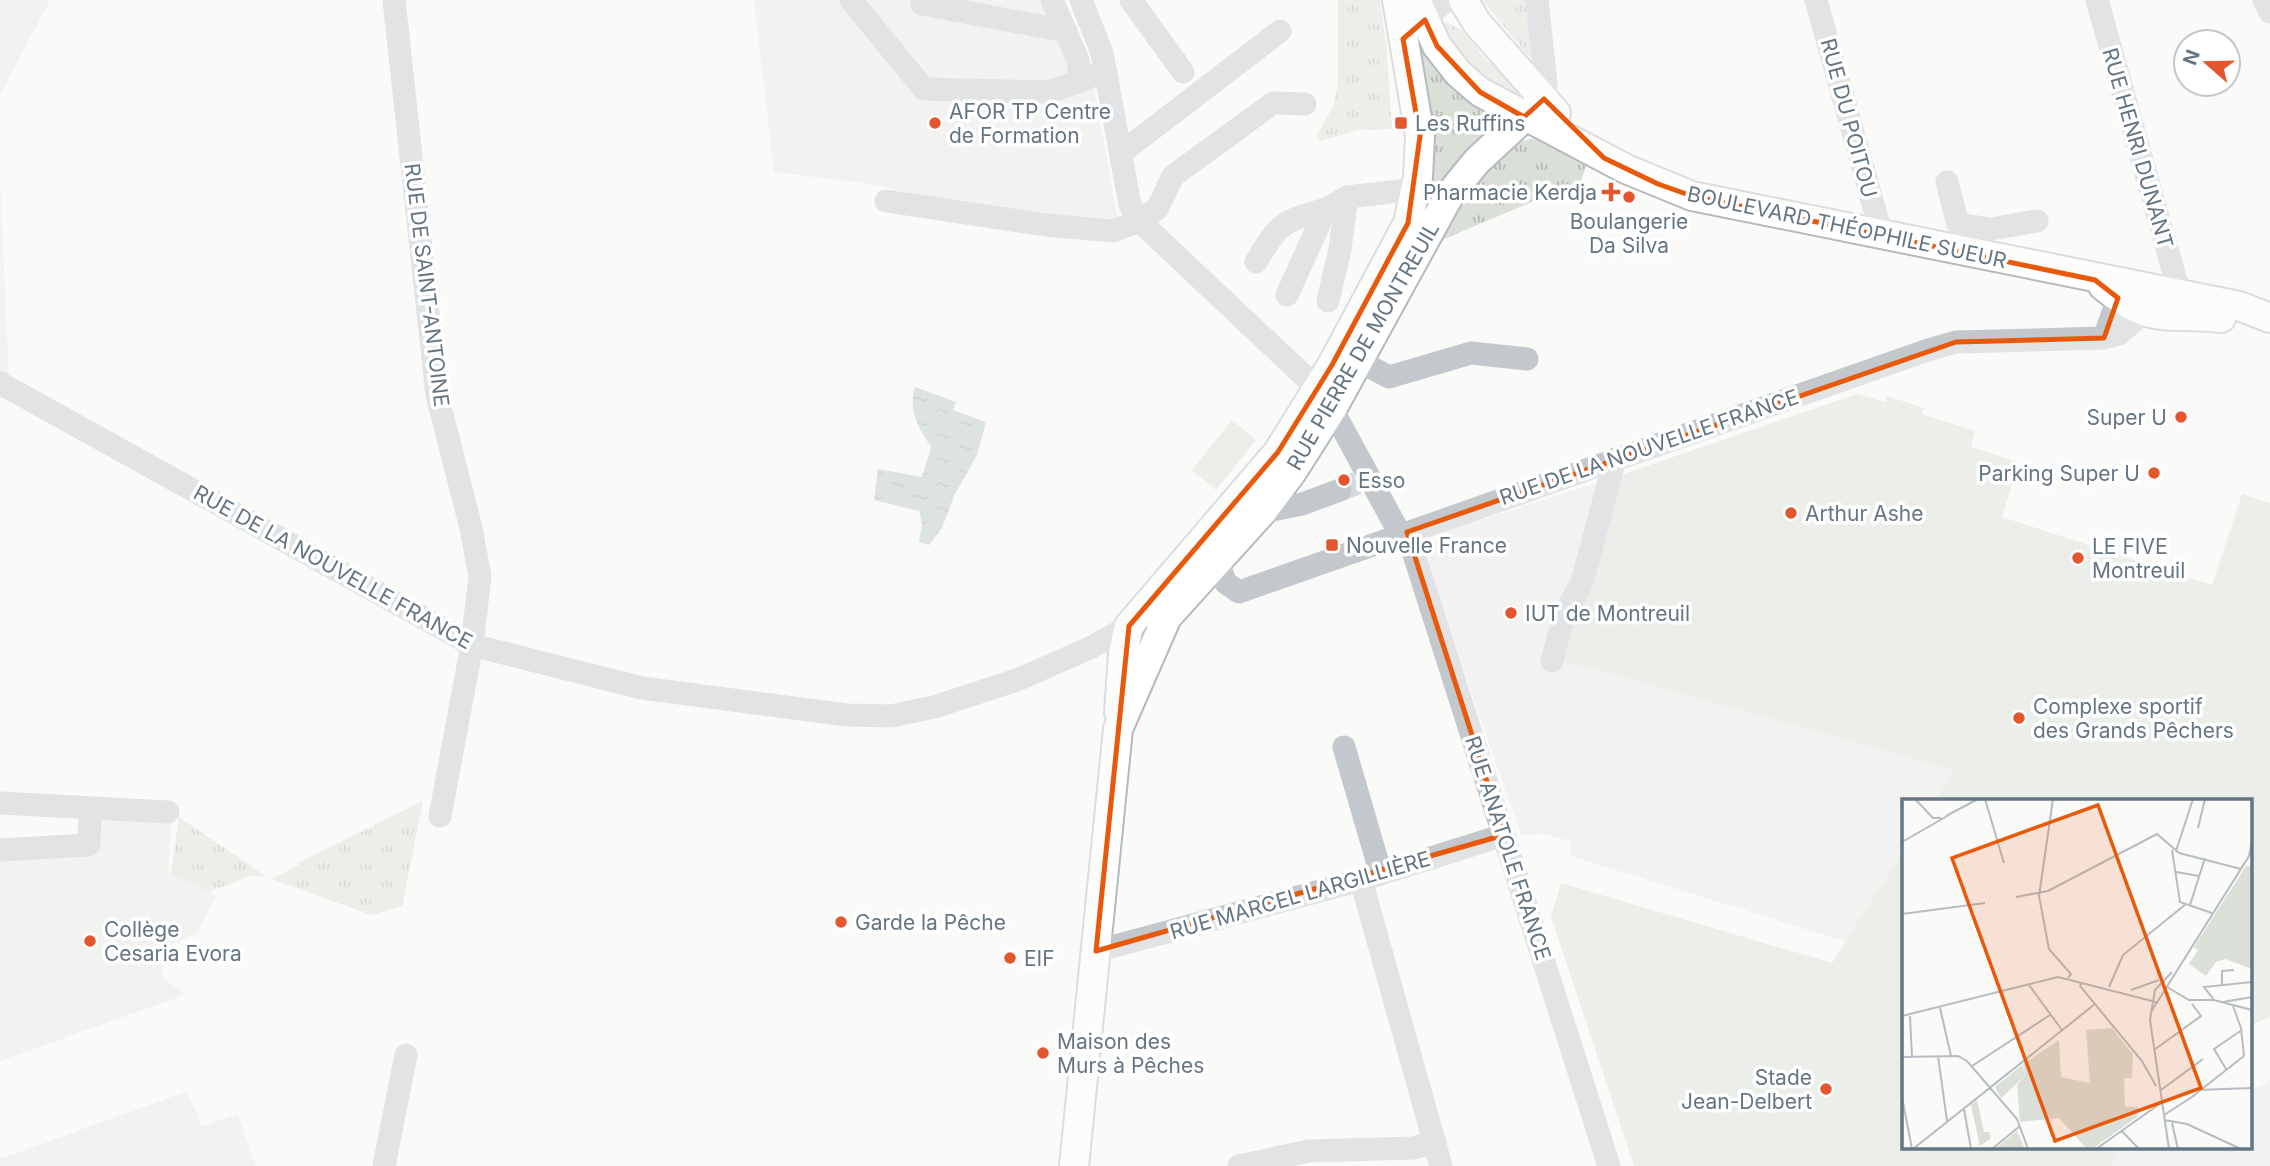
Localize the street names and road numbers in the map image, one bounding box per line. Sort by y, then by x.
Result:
street label: RUE DU POITOU [1816,36,1882,200]
street label: RUE HENRI DUNANT [2097,45,2179,251]
street label: RUE DE SAINT-ANTOINE [400,162,454,408]
street label: BOULEVARD THÉOPHILE SUEUR [1685,180,2009,273]
street label: RUE PIERRE DE MONTREUIL [1282,218,1444,474]
street label: RUE DE LA NOUVELLE FRANCE [1496,384,1802,510]
street label: RUE DE LA NOUVELLE FRANCE [189,480,477,654]
street label: RUE ANATOLE FRANCE [1460,733,1556,963]
street label: RUE MARCEL LARGILLIÈRE [1167,845,1433,944]

